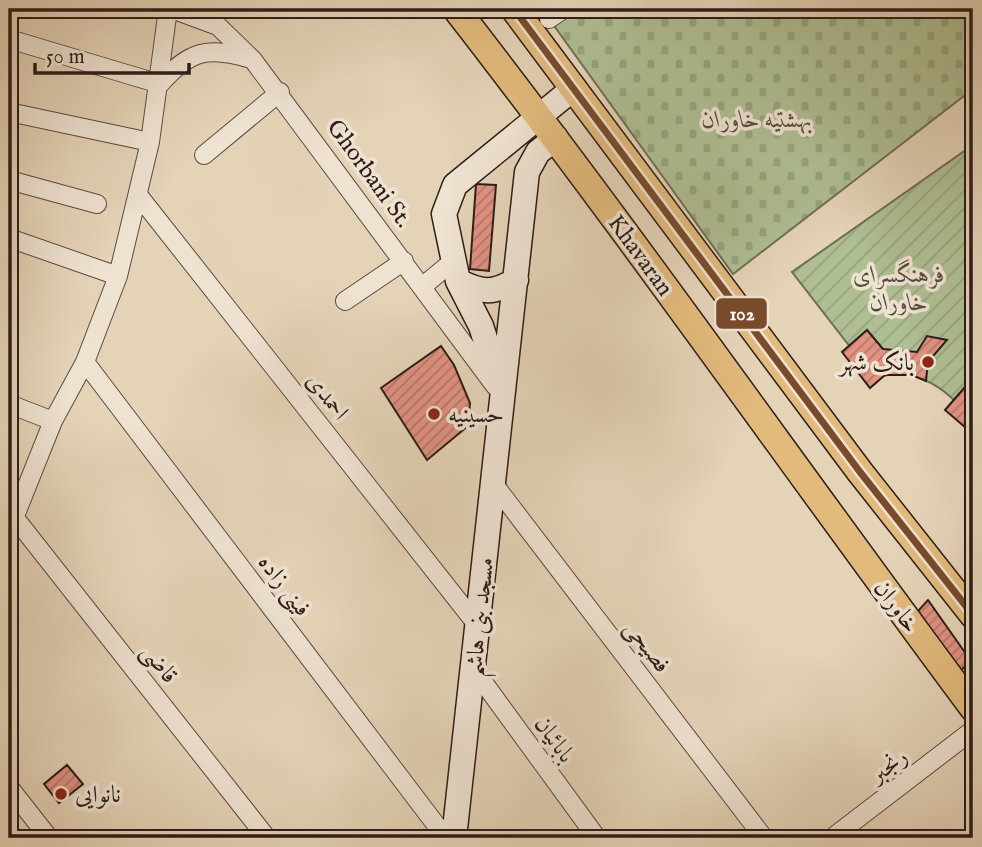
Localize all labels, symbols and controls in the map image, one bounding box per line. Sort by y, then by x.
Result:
scale bar [35,32,189,76]
text: 50 m [46,44,85,71]
park label: بهشتیه خاوران [702,105,812,136]
street label: Ghorbani St. [319,113,419,234]
street label: Khavaran [600,209,680,303]
park label: فرهنگسرای خاوران [853,259,945,319]
line badge: 102 [715,297,768,330]
text: 102 [729,303,755,327]
place label: بانک شهر [836,348,914,379]
marker: بانک شهر [920,354,936,370]
street label: احمدی [298,367,355,427]
place label: حسینیه [448,400,504,431]
marker: حسینیه [426,406,442,422]
street label: فینی زاده [250,549,317,623]
street label: مسجد بنی هاشم [459,556,509,679]
street label: خاوران [866,574,926,639]
street label: فصیحی [617,614,677,680]
street label: قاضی [133,637,184,690]
street label: بابائیان [526,710,581,769]
street label: رنجبر [861,742,914,793]
place label: نانوایی [75,780,121,811]
marker: نانوایی [53,786,69,802]

